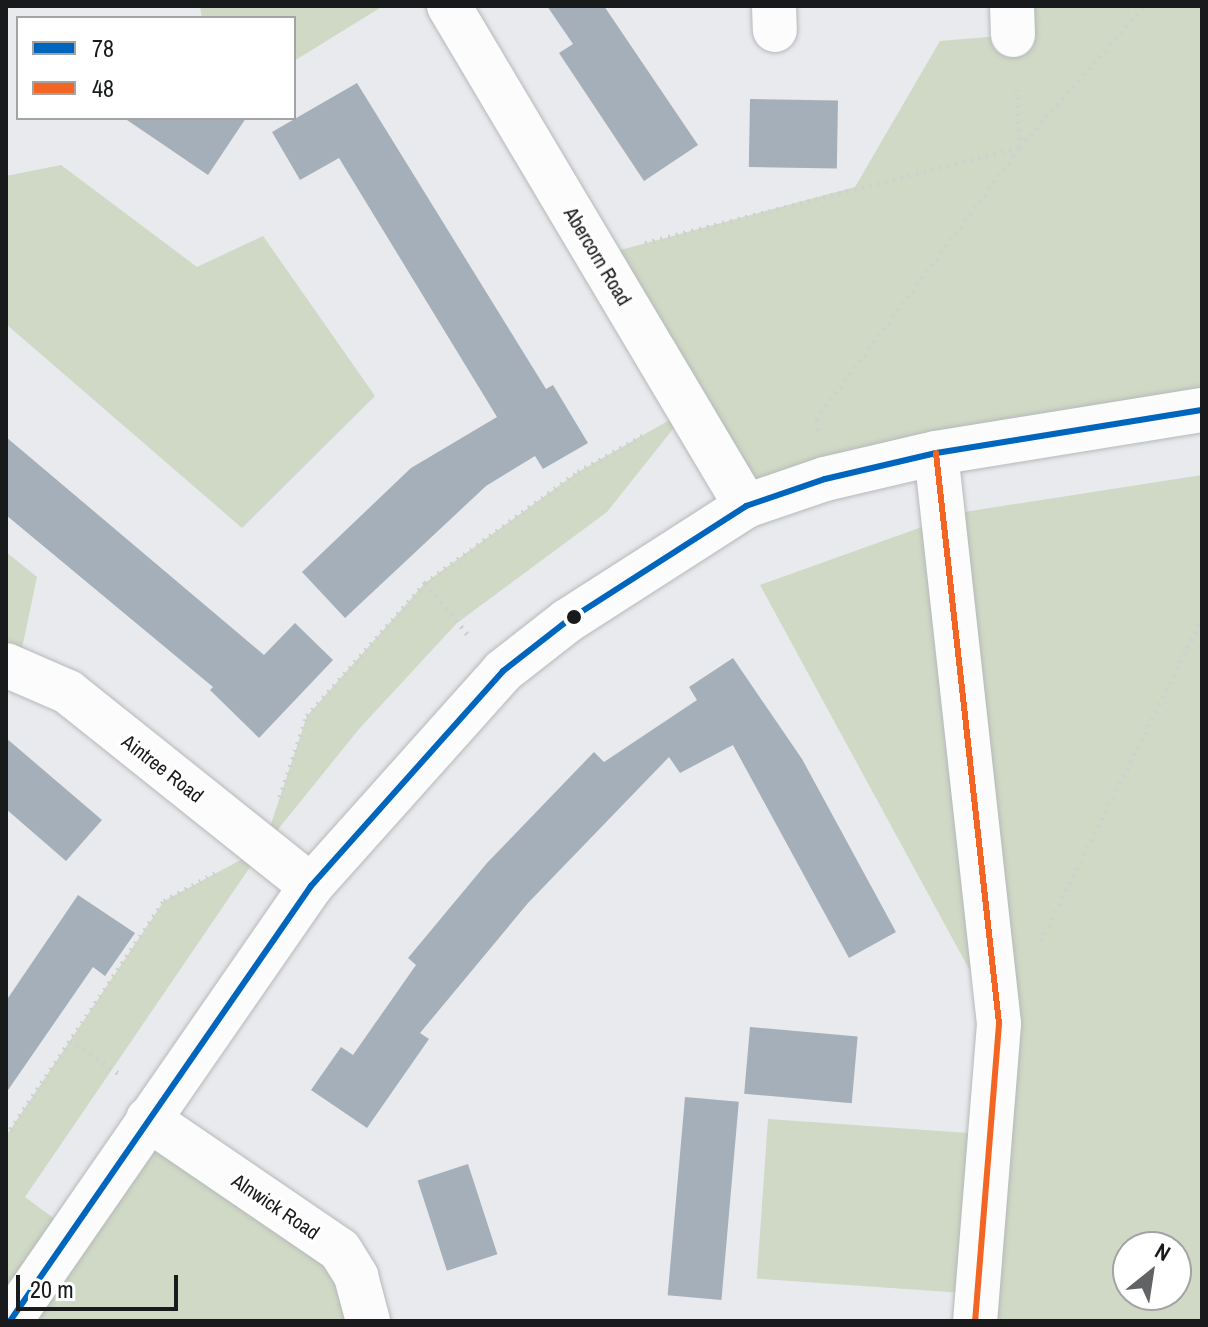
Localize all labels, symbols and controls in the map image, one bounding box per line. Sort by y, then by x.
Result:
legend [16,16,296,120]
text: 78 [92,32,114,64]
text: 48 [92,72,114,104]
street label: Abercorn Road [559,203,637,309]
unlabelled marker [566,609,582,625]
street label: Aintree Road [118,729,208,807]
street label: Alnwick Road [228,1168,324,1244]
north arrow [1112,1231,1192,1311]
text: N [1150,1236,1176,1268]
scale bar [20,1259,182,1309]
text: 20 m [30,1273,74,1305]

